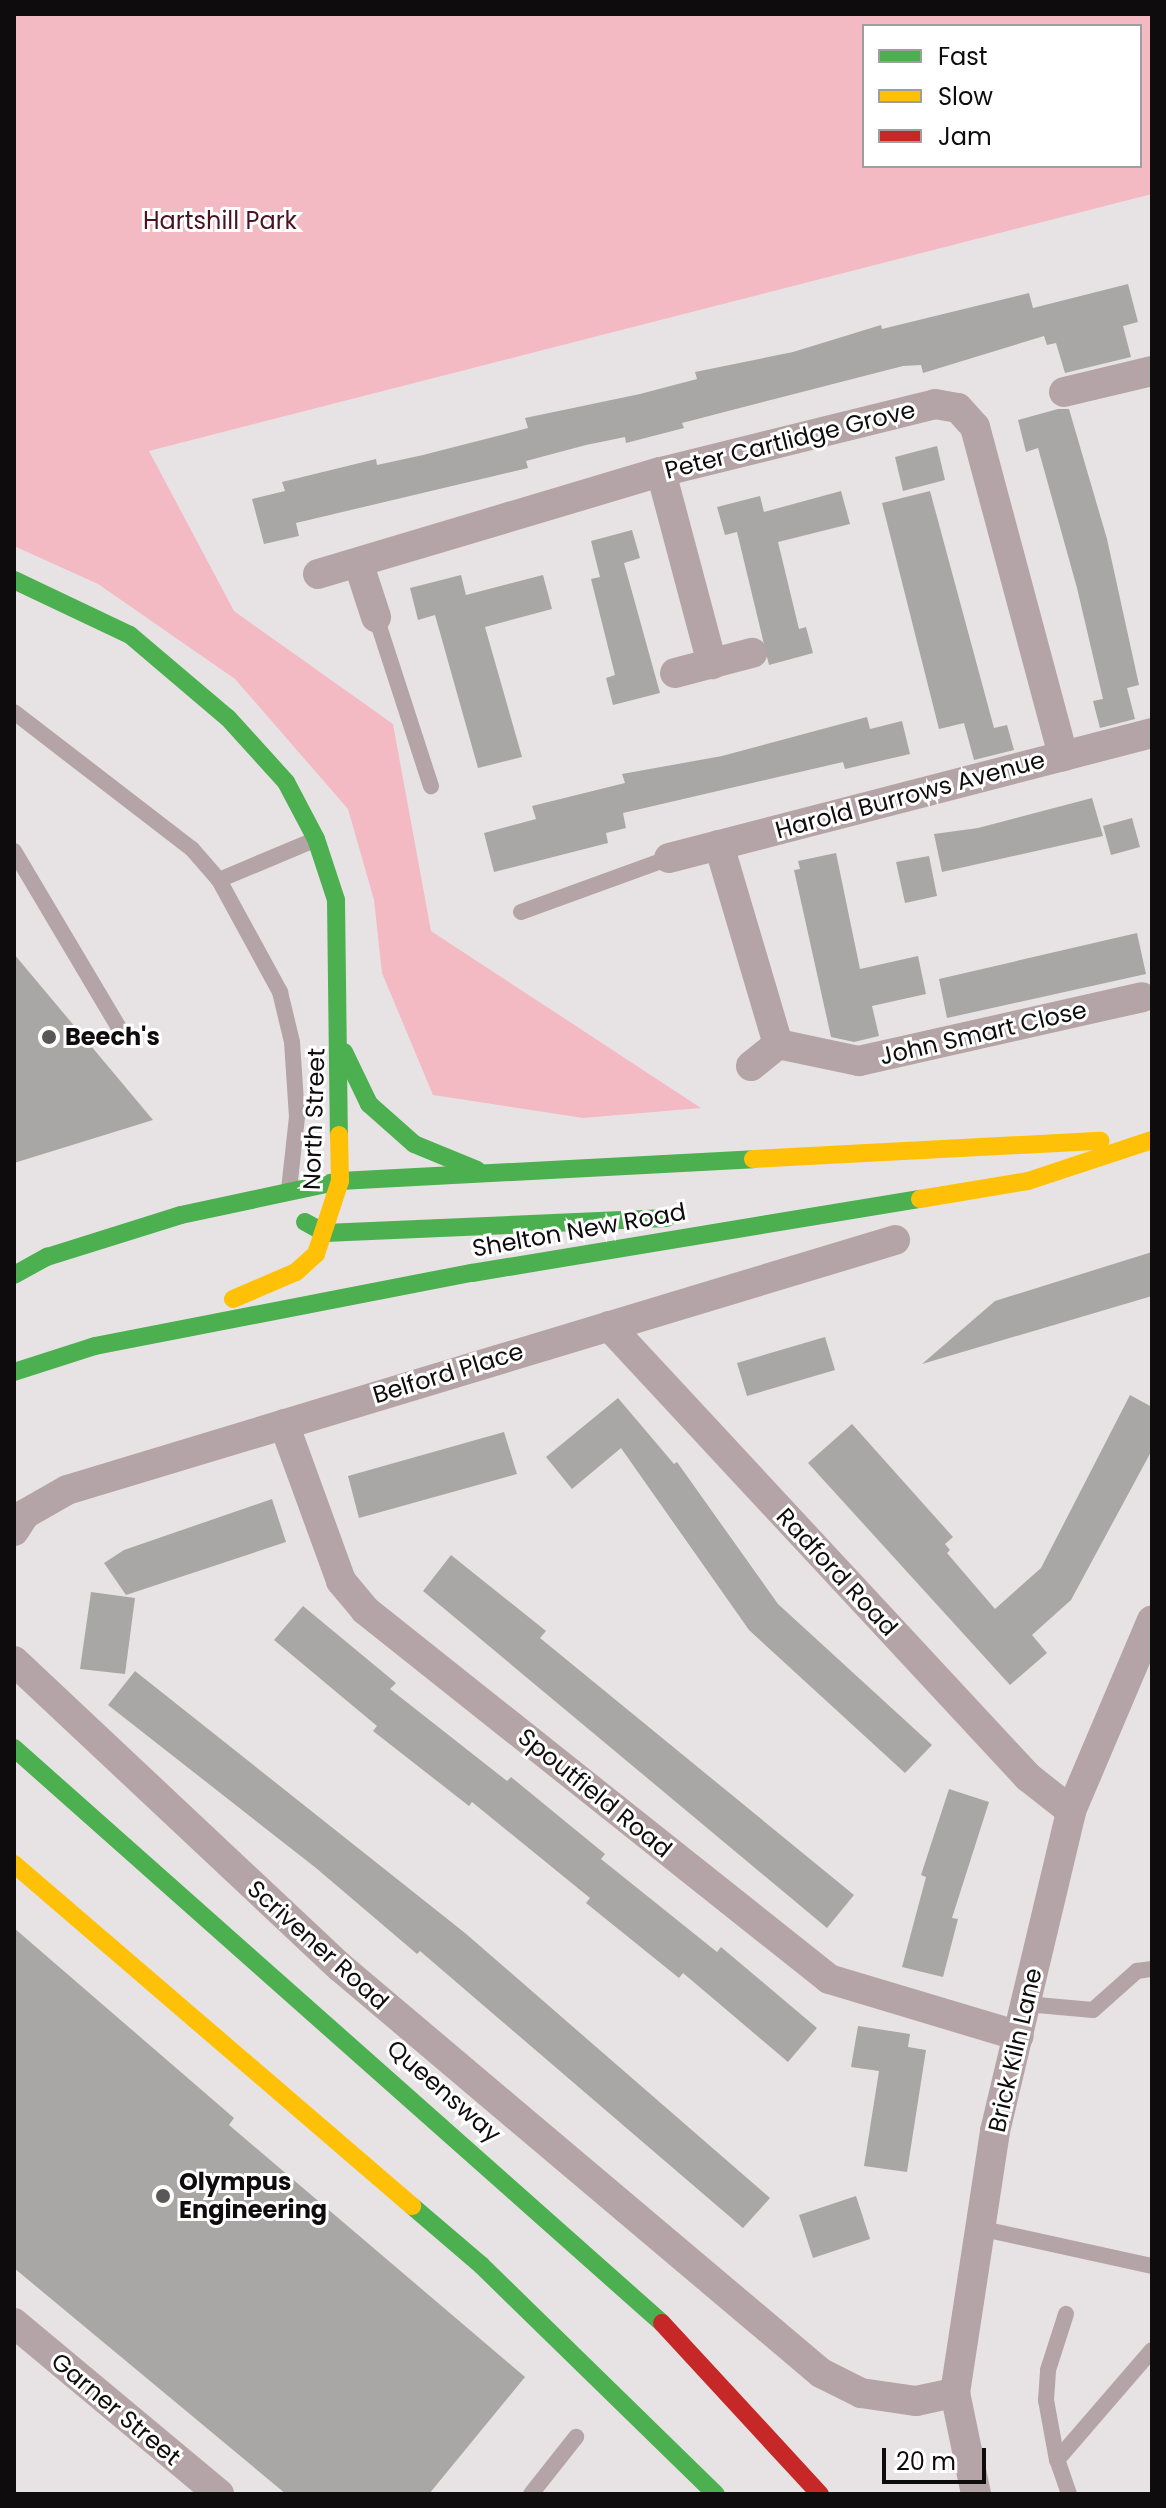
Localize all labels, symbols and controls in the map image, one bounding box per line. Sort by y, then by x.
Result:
legend [862,24,1142,168]
text: Fast [938,40,988,73]
text: Slow [938,80,993,113]
text: Jam [938,120,992,153]
park label: Hartshill Park [143,207,297,235]
street label: Peter Cartlidge Grove [662,395,918,485]
street label: Harold Burrows Avenue [772,745,1048,845]
street label: John Smart Close [877,995,1089,1071]
place label: Beech's [65,1023,160,1051]
marker: Beech's [40,1028,58,1046]
street label: North Street [297,1048,331,1190]
street label: Shelton New Road [470,1197,688,1263]
street label: Belford Place [369,1336,527,1410]
street label: Radford Road [770,1502,904,1642]
street label: Spoutfield Road [512,1722,678,1864]
street label: Scrivener Road [242,1874,394,2016]
street label: Brick Kiln Lane [982,1965,1048,2135]
street label: Queensway [381,2034,507,2148]
place label: Olympus Engineering [179,2168,327,2224]
marker: Olympus Engineering [154,2187,172,2205]
street label: Garner Street [46,2347,186,2471]
scale bar [886,2432,990,2482]
text: 20 m [896,2445,956,2478]

